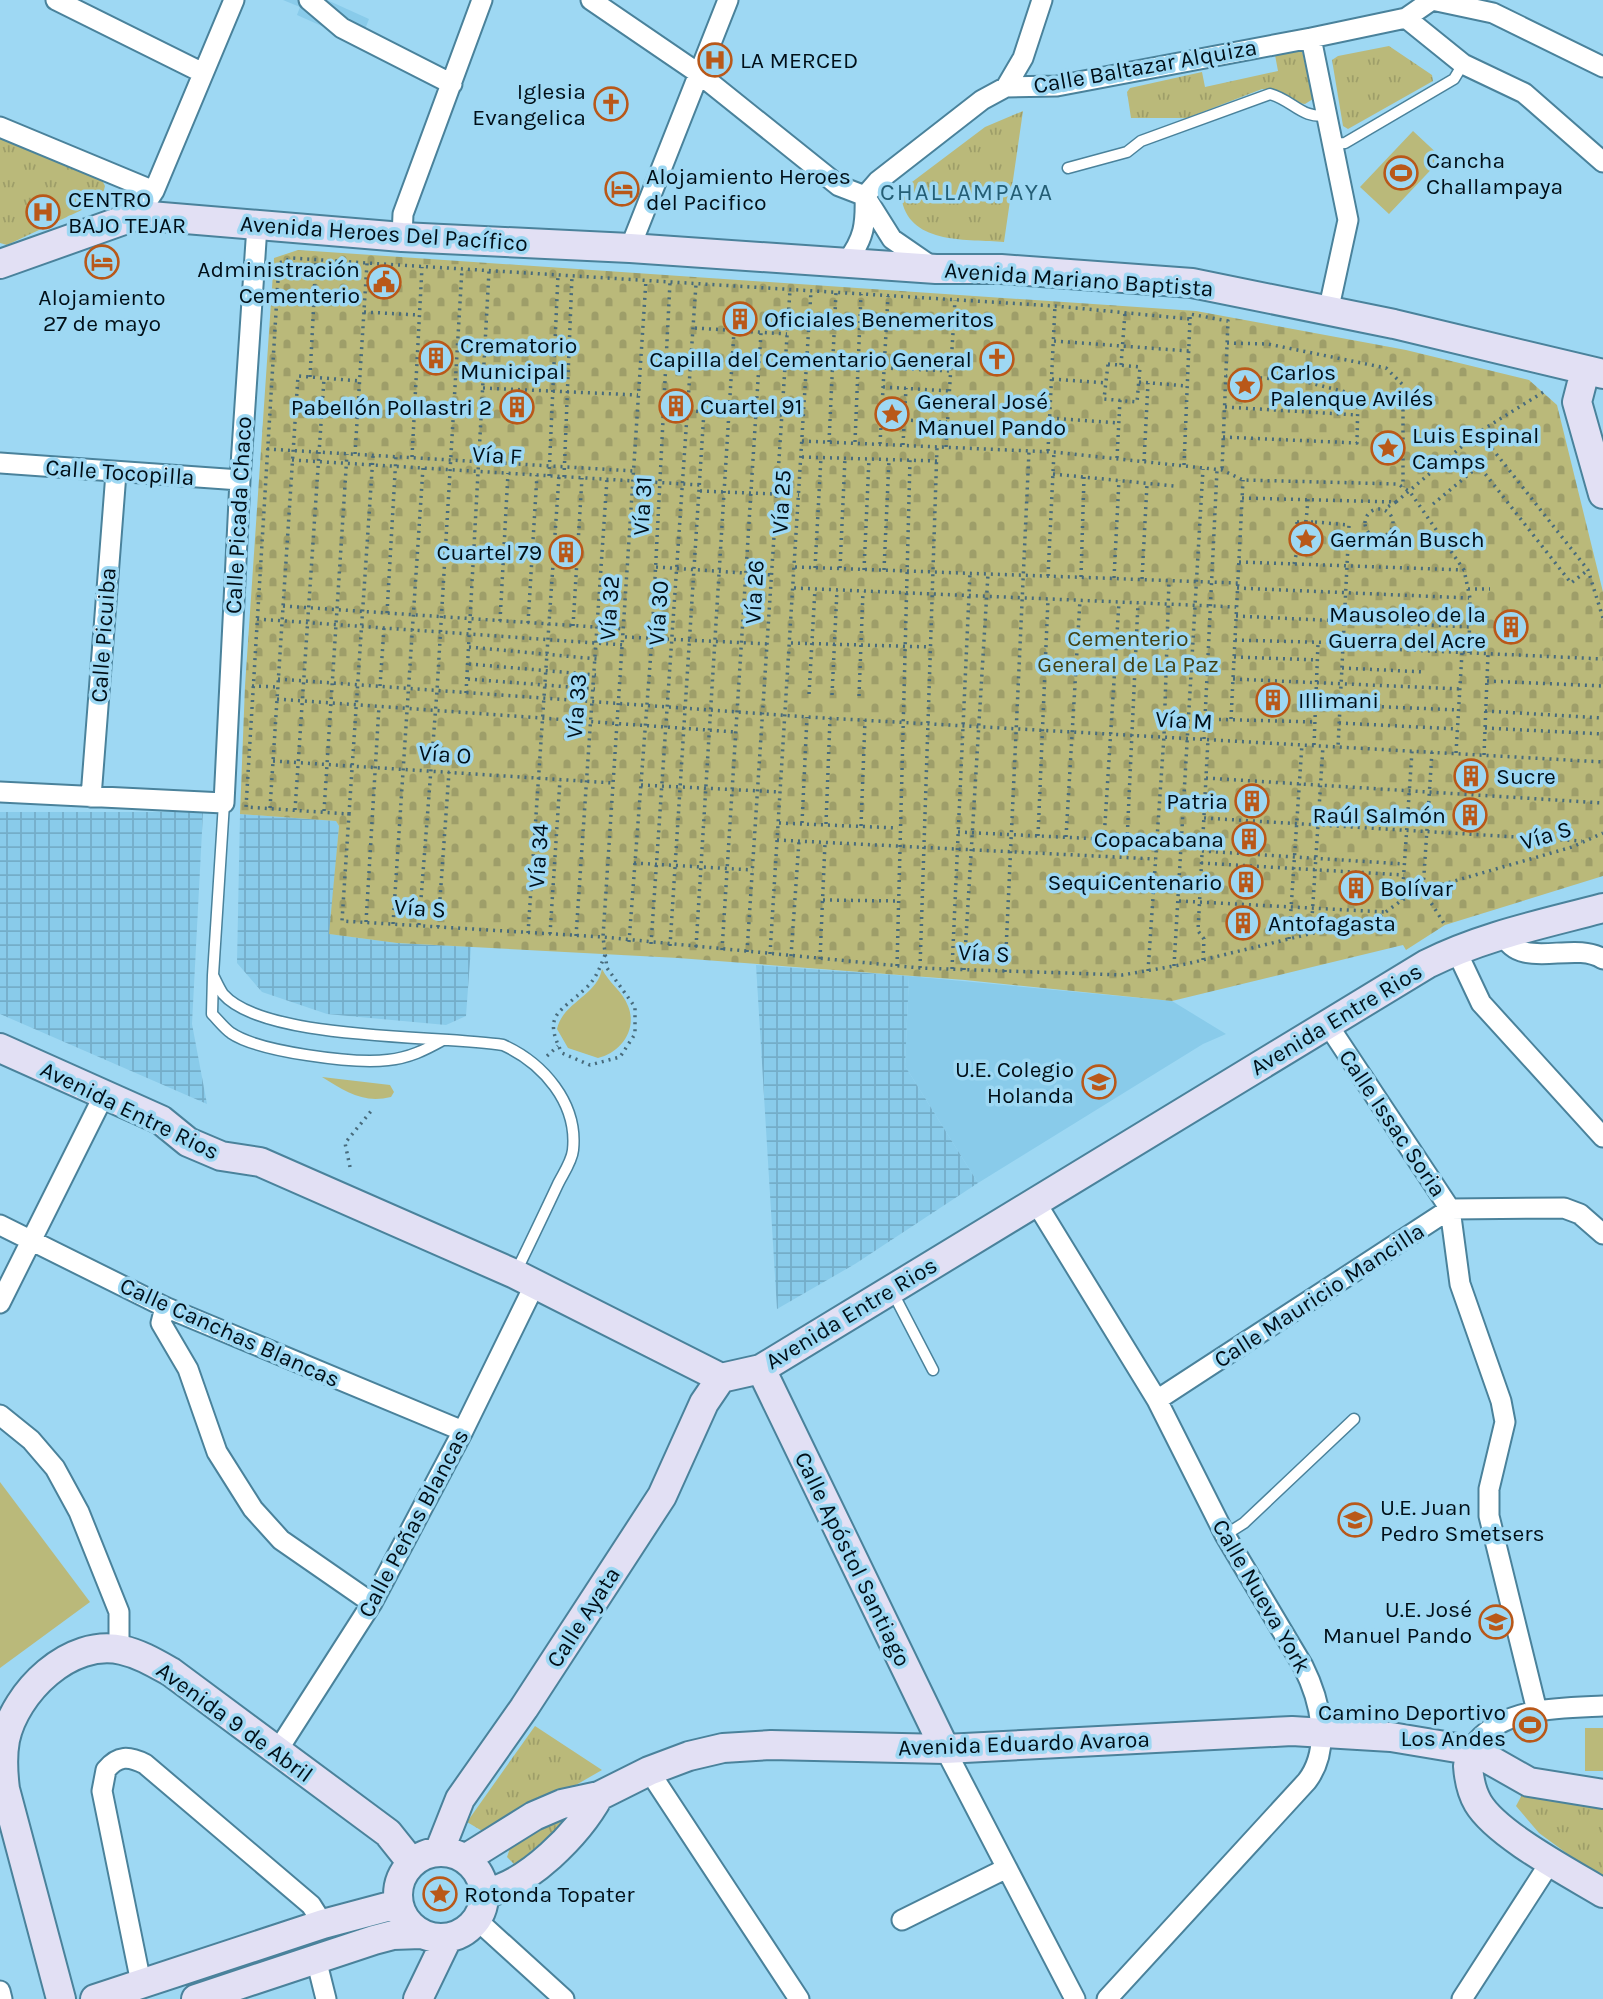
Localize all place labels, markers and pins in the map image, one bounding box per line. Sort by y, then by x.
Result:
hospital icon: LA MERCED [696,41,734,79]
place label: LA MERCED [740,47,858,74]
place label: Iglesia Evangelica [472,78,586,131]
church icon: Iglesia Evangelica [592,85,630,123]
place label: Cancha Challampaya [1426,147,1563,200]
sports icon: Cancha Challampaya [1382,154,1420,192]
place label: Alojamiento Heroes del Pacifico [646,163,851,216]
hotel icon: Alojamiento Heroes del Pacifico [603,170,641,208]
place label: CENTRO BAJO TEJAR [68,186,186,239]
hospital icon: CENTRO BAJO TEJAR [24,193,62,231]
hotel icon: Alojamiento 27 de mayo [83,243,121,281]
place label: Administración Cementerio [197,256,360,309]
public building icon: Administración Cementerio [365,263,403,301]
place label: Alojamiento 27 de mayo [38,284,166,337]
building icon: Oficiales Benemeritos [721,300,759,338]
place label: Oficiales Benemeritos [764,306,994,333]
place label: Crematorio Municipal [460,332,577,385]
building icon: Crematorio Municipal [417,339,455,377]
church icon: Capilla del Cementario General [978,340,1016,378]
place label: Capilla del Cementario General [649,346,972,373]
place label: Carlos Palenque Avilés [1270,359,1434,412]
place icon: Carlos Palenque Avilés [1226,366,1264,404]
building icon: Cuartel 91 [657,387,695,425]
building icon: Pabellón Pollastri 2 [498,388,536,426]
place label: General José Manuel Pando [917,388,1066,441]
place label: Cuartel 91 [700,393,802,420]
place label: Pabellón Pollastri 2 [291,394,492,421]
place icon: General José Manuel Pando [873,395,911,433]
place label: Luis Espinal Camps [1412,422,1539,475]
place icon: Luis Espinal Camps [1369,429,1407,467]
place icon: Germán Busch [1287,520,1325,558]
place label: Germán Busch [1330,526,1485,553]
building icon: Cuartel 79 [547,533,585,571]
place label: Cuartel 79 [437,539,542,566]
place label: Mausoleo de la Guerra del Acre [1328,601,1486,654]
building icon: Mausoleo de la Guerra del Acre [1492,608,1530,646]
building icon: Illimani [1254,681,1292,719]
place label: Illimani [1298,687,1379,714]
building icon: Sucre [1452,757,1490,795]
place label: Sucre [1496,763,1556,790]
building icon: Patria [1233,782,1271,820]
place label: Patria [1166,788,1228,815]
building icon: Raúl Salmón [1451,796,1489,834]
place label: Raúl Salmón [1312,802,1446,829]
building icon: Copacabana [1230,820,1268,858]
place label: Copacabana [1094,826,1224,853]
building icon: SequiCentenario [1227,863,1265,901]
place label: SequiCentenario [1048,869,1222,896]
building icon: Bolívar [1337,869,1375,907]
place label: Bolívar [1380,875,1453,902]
building icon: Antofagasta [1224,904,1262,942]
place label: Antofagasta [1268,910,1396,937]
place label: U.E. Colegio Holanda [955,1056,1074,1109]
school or university icon: U.E. Colegio Holanda [1080,1063,1118,1101]
place label: U.E. Juan Pedro Smetsers [1380,1494,1545,1547]
school or university icon: U.E. Juan Pedro Smetsers [1336,1501,1374,1539]
place label: U.E. José Manuel Pando [1323,1596,1472,1649]
school or university icon: U.E. José Manuel Pando [1477,1603,1515,1641]
place label: Camino Deportivo Los Andes [1318,1699,1506,1752]
sports icon: Camino Deportivo Los Andes [1511,1706,1549,1744]
place icon: Rotonda Topater [421,1875,459,1913]
place label: Rotonda Topater [464,1881,635,1908]

